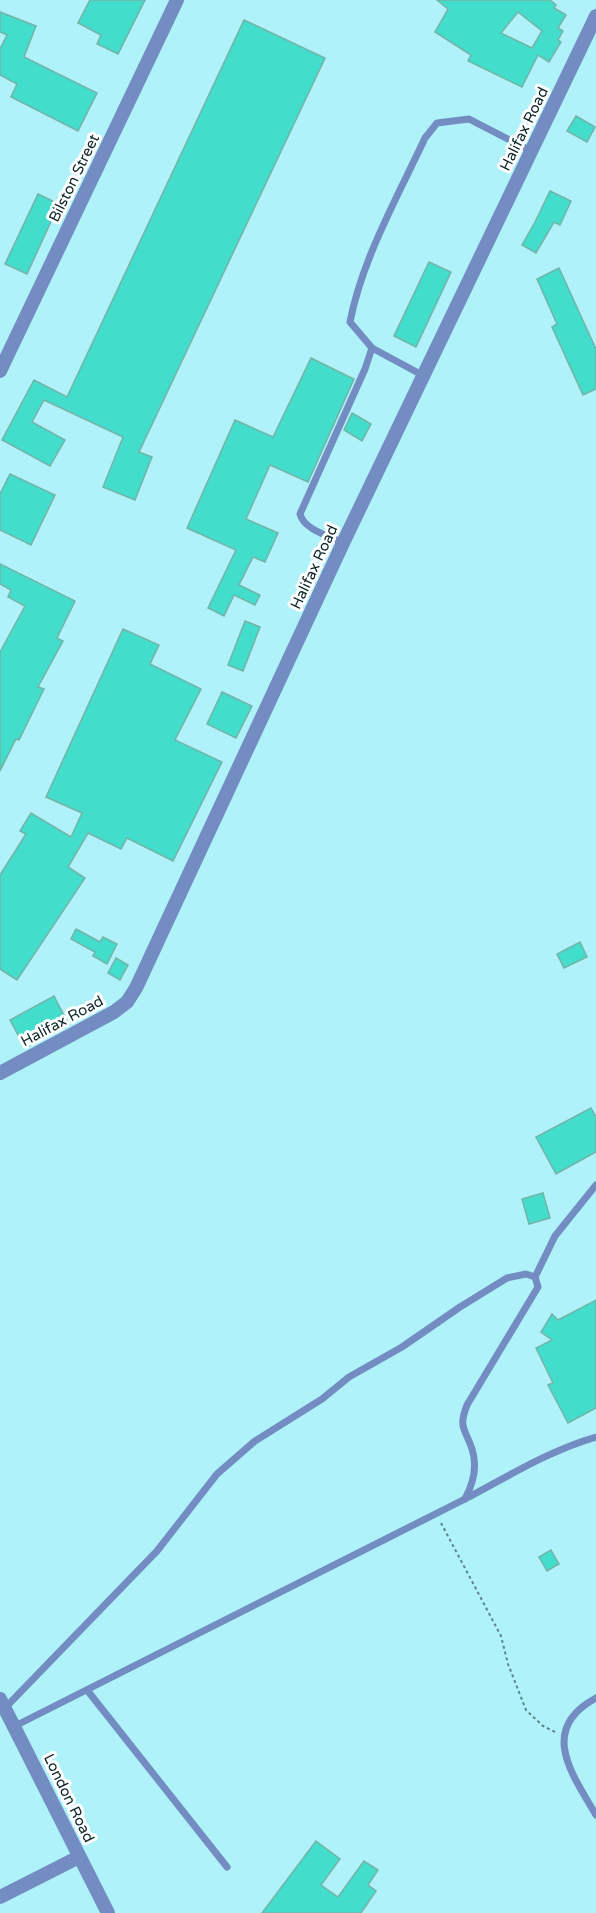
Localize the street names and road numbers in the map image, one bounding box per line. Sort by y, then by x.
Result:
street label: Halifax Road [496,84,552,174]
street label: Bilston Street [45,131,103,225]
street label: Halifax Road [287,522,341,612]
street label: Halifax Road [18,992,106,1050]
street label: London Road [40,1751,98,1845]

